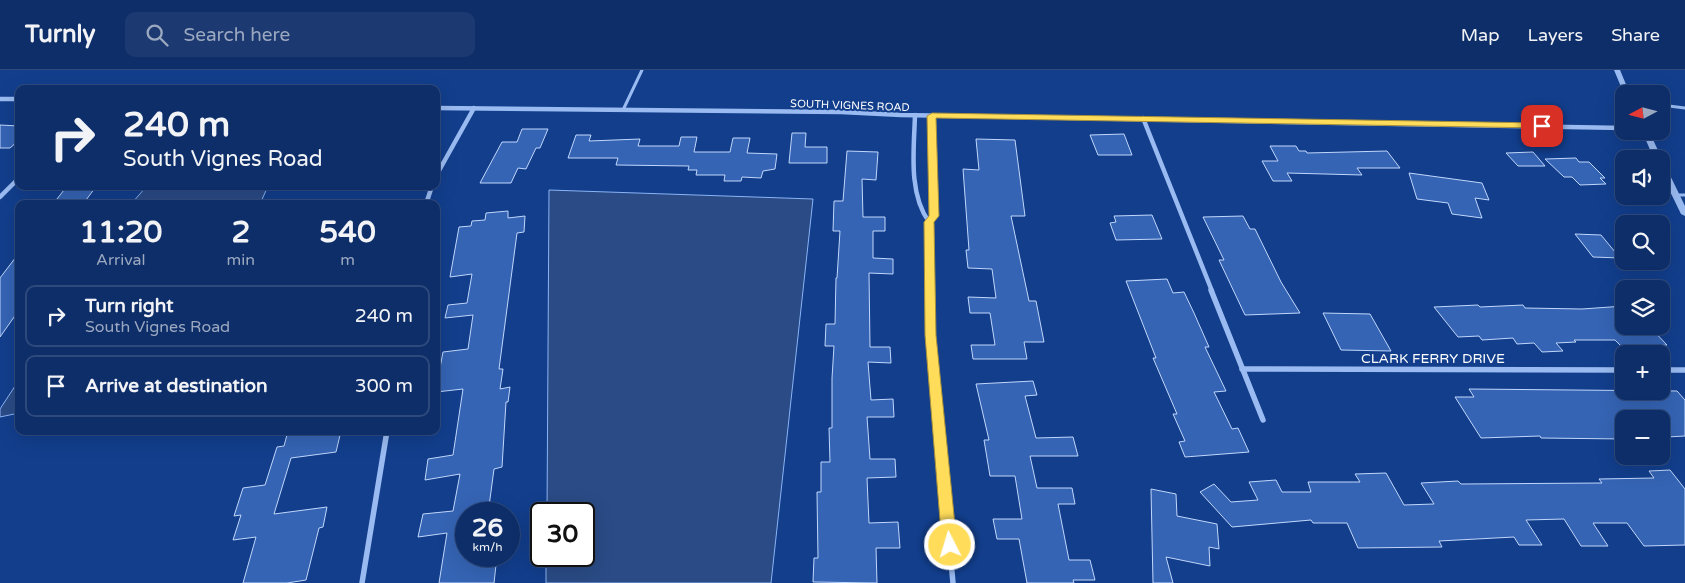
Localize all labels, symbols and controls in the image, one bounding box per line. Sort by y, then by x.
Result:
search box [125,12,475,57]
text: Turnly [25,20,95,49]
icon: search [143,21,171,49]
text: Search here [183,24,290,46]
text: Map [1461,24,1500,46]
text: Layers [1528,24,1583,46]
text: Share [1611,24,1660,46]
north arrow [1615,85,1670,140]
map controls [1615,85,1670,465]
street label: SOUTH VIGNES ROAD [790,97,910,114]
text: 240 m [123,104,230,146]
icon: right [40,105,105,170]
pin [1521,105,1563,147]
icon: arrive [1528,112,1556,140]
text: South Vignes Road [123,146,323,172]
button: sound [1615,150,1670,205]
text: 11:20 [79,214,162,251]
text: 2 [231,214,250,251]
text: 540 [319,214,376,251]
button: search [1615,215,1670,270]
text: Arrival [96,250,146,270]
text: min [227,250,255,270]
text: m [340,250,355,270]
button: layers [1615,280,1670,335]
text: Turn right [85,295,173,317]
icon: right [42,302,70,330]
text: 240 m [355,305,413,327]
text: South Vignes Road [85,317,230,337]
button: + [1615,345,1670,400]
street label: CLARK FERRY DRIVE [1361,350,1505,367]
icon: arrive [42,372,70,400]
text: Arrive at destination [85,375,268,397]
text: 300 m [355,375,413,397]
button: − [1615,410,1670,465]
speed limit sign: 30 [530,502,595,567]
text: 26 [472,513,503,543]
position arrow [923,518,975,570]
text: km/h [472,540,503,554]

